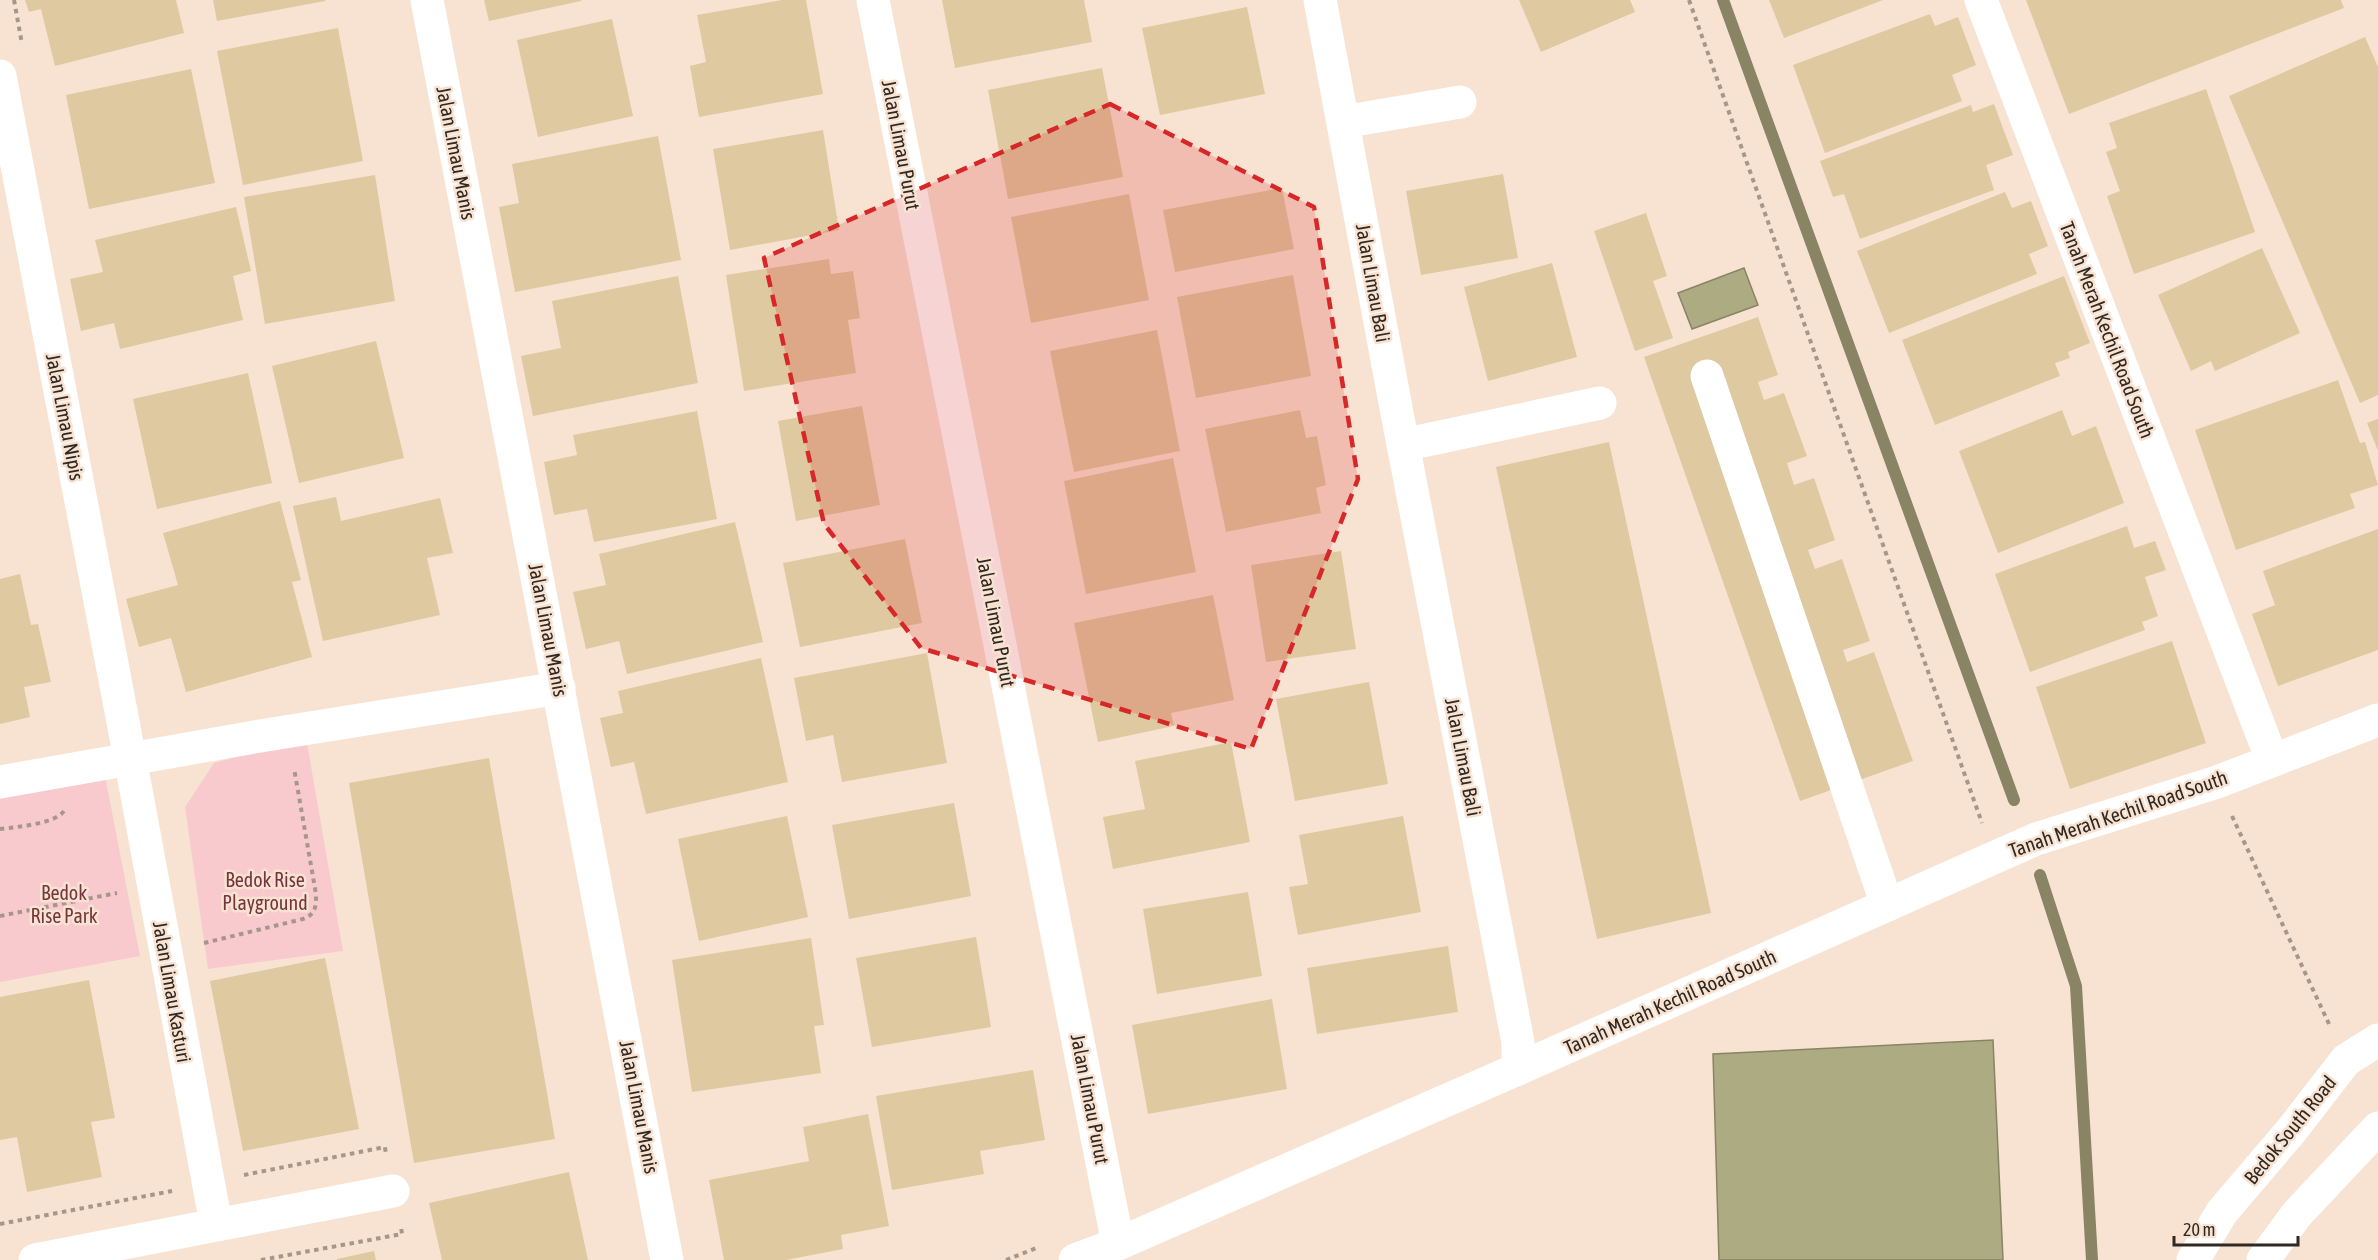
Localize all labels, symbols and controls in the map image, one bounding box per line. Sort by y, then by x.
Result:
street label: Jalan Limau Purut [878,78,925,212]
street label: Jalan Limau Manis [432,84,481,221]
street label: Tanah Merah Kechil Road South [2056,218,2159,441]
street label: Jalan Limau Bali [1352,222,1395,344]
street label: Jalan Limau Nipis [42,352,89,482]
street label: Jalan Limau Purut [973,555,1020,689]
street label: Jalan Limau Manis [524,561,573,698]
street label: Jalan Limau Bali [1441,696,1486,818]
street label: Tanah Merah Kechil Road South [2005,765,2230,862]
park label: Bedok Rise Playground [222,868,308,914]
park label: Bedok Rise Park [31,881,98,927]
street label: Jalan Limau Kasturi [149,920,196,1064]
street label: Tanah Merah Kechil Road South [1560,944,1779,1059]
street label: Jalan Limau Purut [1067,1032,1114,1166]
street label: Jalan Limau Manis [615,1038,664,1175]
street label: Bedok South Road [2239,1071,2340,1188]
scale bar [2174,1209,2298,1247]
text: 20 m [2183,1219,2215,1240]

